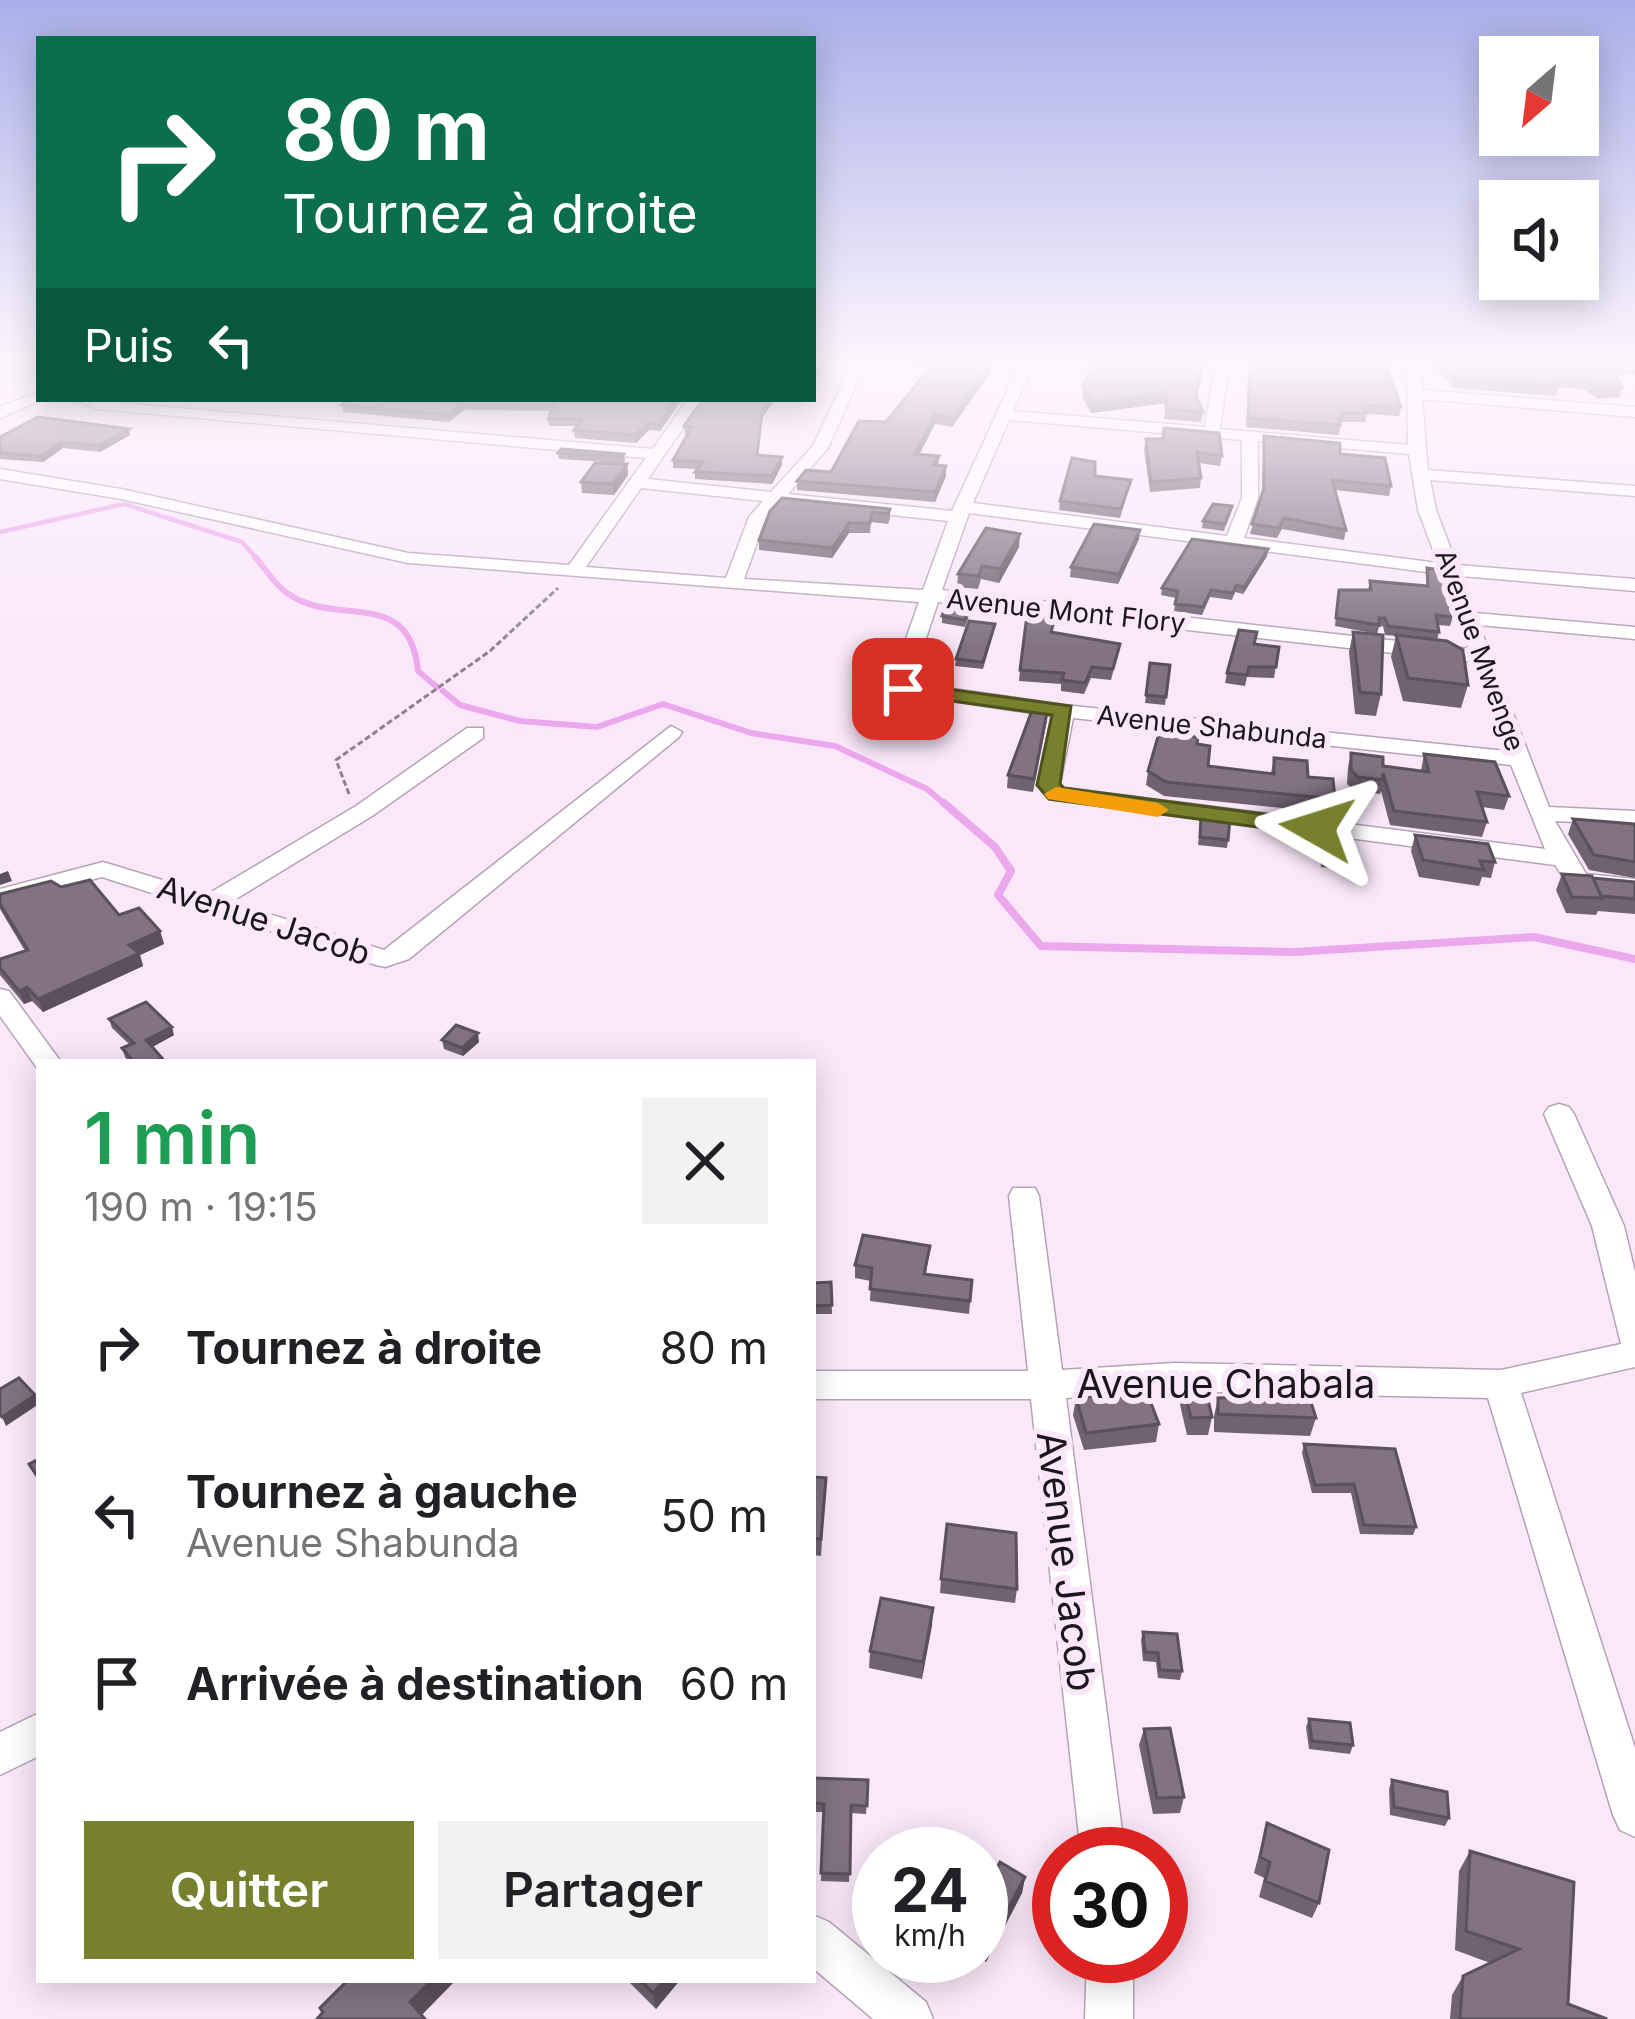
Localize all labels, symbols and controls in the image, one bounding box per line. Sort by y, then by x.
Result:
north arrow [1479,36,1599,156]
map controls [1479,36,1599,300]
text: 80 m [282,79,490,180]
icon: right [84,84,240,240]
button: sound [1479,180,1599,300]
text: Tournez à droite [282,181,698,246]
icon: left [198,312,264,378]
text: Puis [84,318,174,373]
street label: Avenue Mwenge [1428,545,1532,755]
street label: Avenue Mont Flory [945,582,1187,640]
pin [852,638,954,740]
icon: arrive [870,656,936,722]
street label: Avenue Shabunda [1095,699,1329,755]
position arrow [1254,765,1380,891]
street label: Avenue Jacob [153,867,375,973]
text: 1 min [84,1094,260,1181]
button: close [642,1098,768,1224]
text: 190 m · 19:15 [84,1183,318,1230]
icon: right [84,1314,150,1380]
text: Tournez à droite [186,1320,542,1375]
text: 80 m [660,1320,768,1375]
street label: Avenue Chabala [1077,1360,1375,1407]
street label: Avenue Jacob [1028,1428,1106,1694]
text: Tournez à gauche [186,1464,578,1519]
icon: left [84,1482,150,1548]
text: 50 m [660,1488,768,1543]
text: Avenue Shabunda [186,1519,520,1566]
icon: arrive [84,1650,150,1716]
text: Arrivée à destination [186,1656,644,1711]
text: 60 m [680,1656,788,1711]
button: Quitter [84,1821,414,1959]
button: Partager [438,1821,768,1959]
speed limit sign: 30 [1032,1827,1188,1983]
text: 24 [891,1854,969,1926]
text: km/h [894,1917,966,1953]

